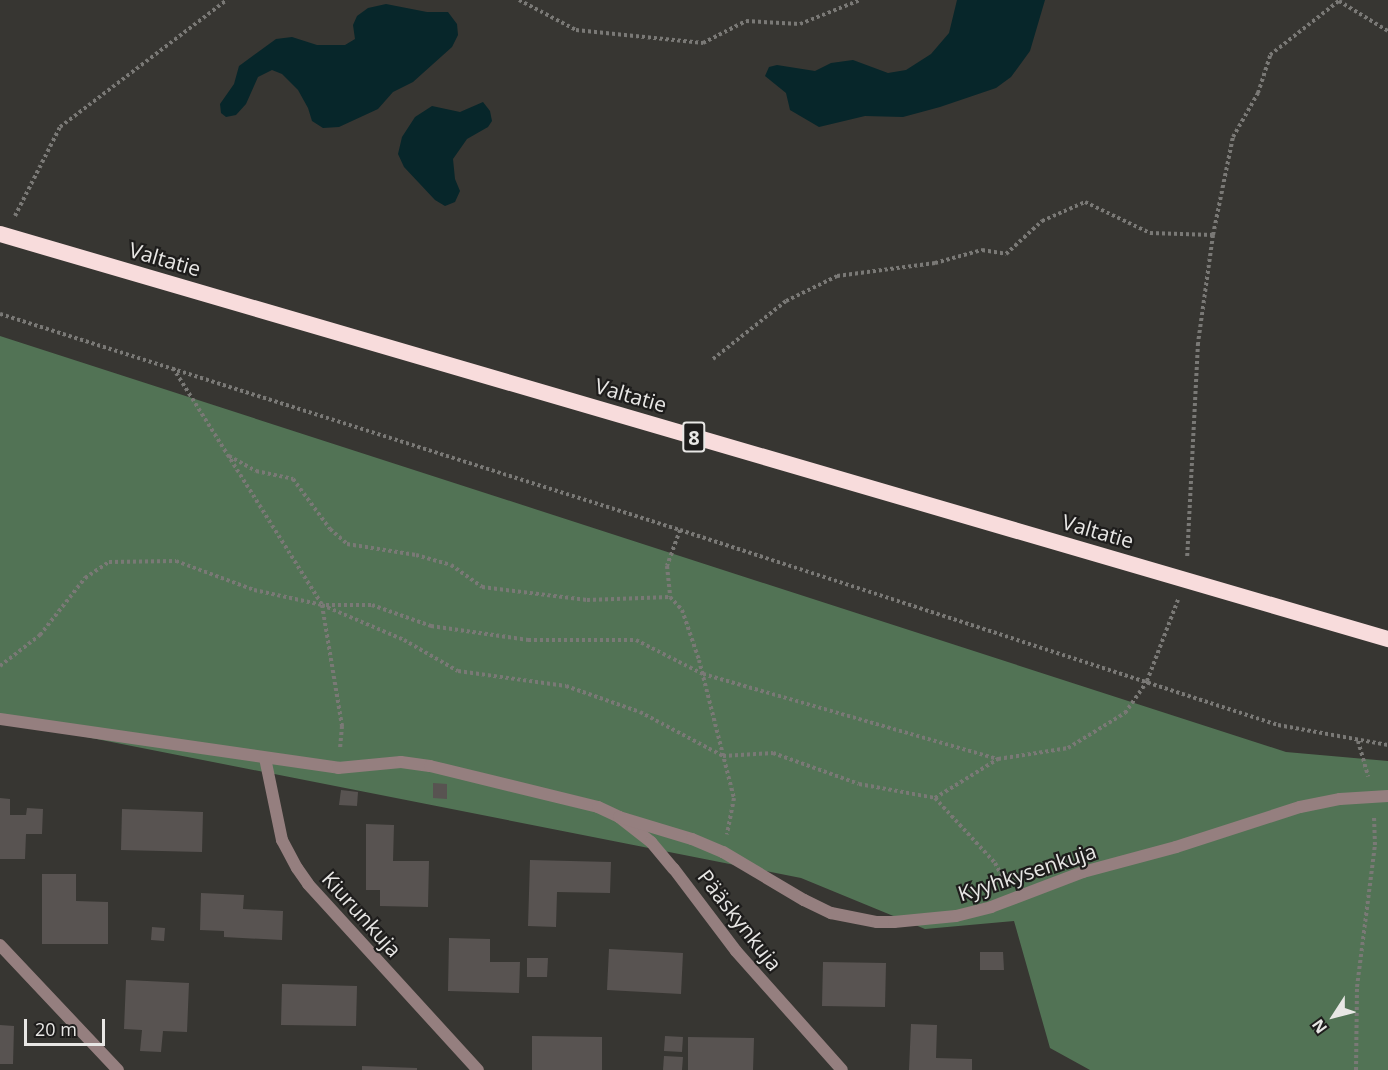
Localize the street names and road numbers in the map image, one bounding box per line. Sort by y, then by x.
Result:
street label: Valtatie [126,237,204,281]
street label: Valtatie [592,373,670,417]
road number: 8 [682,420,706,454]
street label: Valtatie [1059,509,1137,553]
street label: Kyyhkysenkuja [955,838,1099,906]
street label: Pääskynkuja [693,864,787,976]
street label: Kiurunkuja [317,866,407,962]

